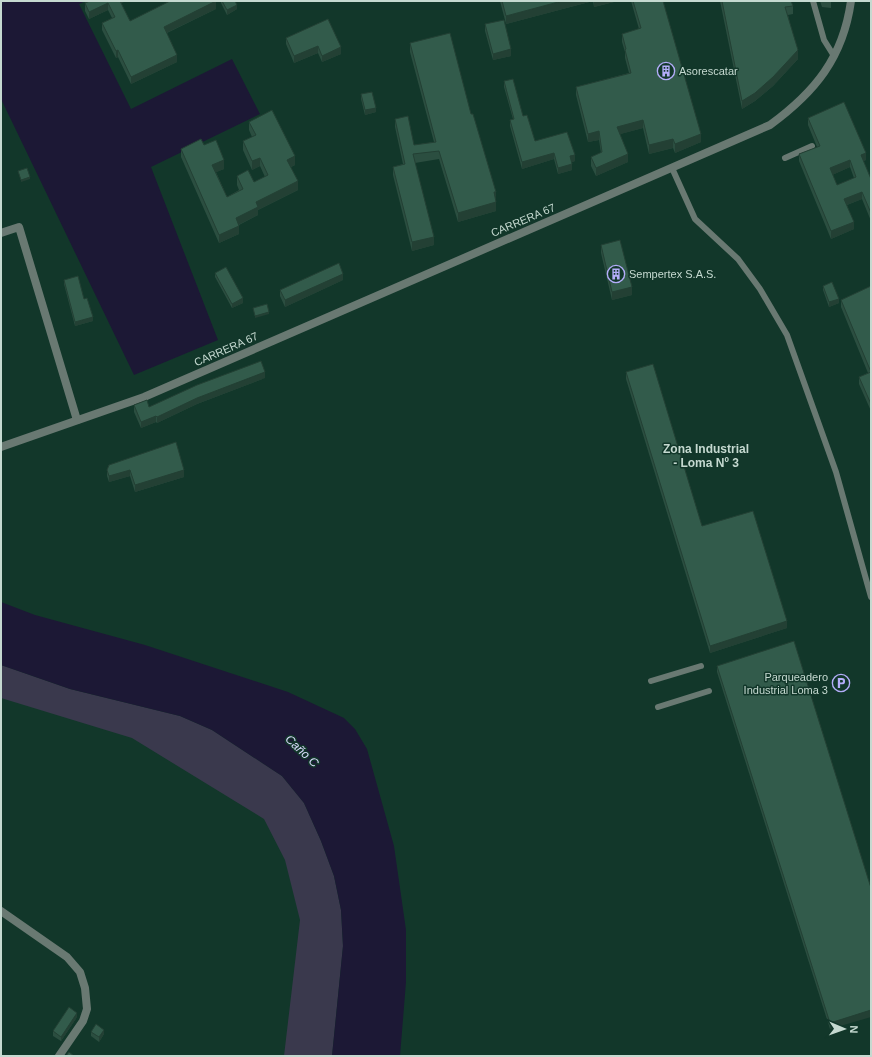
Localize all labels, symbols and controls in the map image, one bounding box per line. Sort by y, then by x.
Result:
building icon: Asorescatar [656,61,676,81]
place label: Asorescatar [679,65,738,77]
street label: CARRERA 67 [489,201,557,239]
building icon: Sempertex S.A.S. [606,264,626,284]
place label: Sempertex S.A.S. [629,268,716,280]
street label: CARRERA 67 [192,330,260,368]
district label: Zona Industrial - Loma Nº 3 [663,442,749,470]
place label: Parqueadero Industrial Loma 3 [744,671,828,696]
parking icon: Parqueadero Industrial Loma 3 [831,673,851,693]
water label: Caño C [282,732,322,770]
north arrow [824,1009,864,1049]
text: N [848,1025,860,1034]

